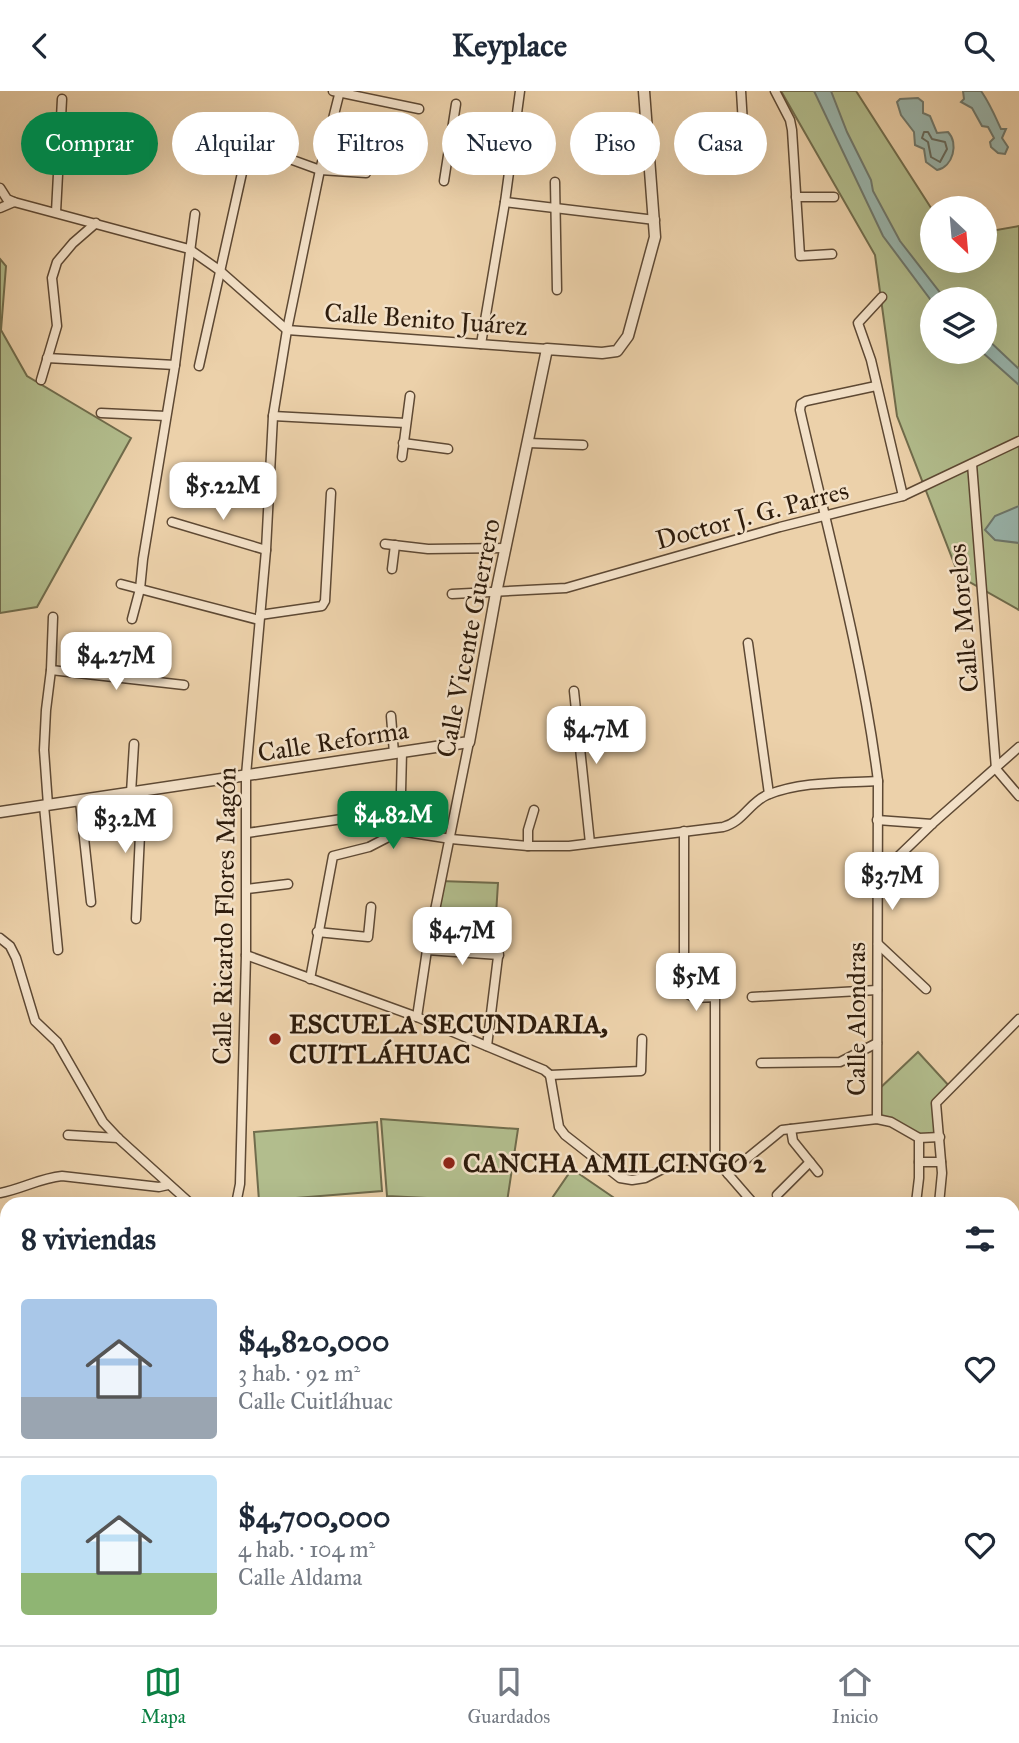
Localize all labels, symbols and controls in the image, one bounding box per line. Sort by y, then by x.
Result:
text: Keyplace [452,26,567,65]
icon: back [21,27,59,65]
icon: search [960,27,998,65]
chip: Comprar [21,112,158,175]
chip: Alquilar [172,112,299,175]
chip: Filtros [313,112,428,175]
chip: Nuevo [442,112,556,175]
chip: Piso [570,112,660,175]
chip: Casa [674,112,767,175]
north arrow [920,196,998,273]
map controls [920,196,997,364]
button: layers [920,287,997,364]
street label: Calle Benito Juárez [323,296,529,342]
pin: $5.22M [166,463,280,522]
text: $5.22M [185,471,261,499]
street label: Doctor J. G. Parres [652,474,852,556]
street label: Calle Vicente Guerrero [429,516,507,760]
street label: Calle Morelos [941,542,985,694]
pin: $4.27M [59,633,173,692]
text: $4.27M [77,641,155,669]
pin: $4.7M [547,707,645,766]
street label: Calle Reforma [255,713,411,769]
text: $4.7M [563,715,629,743]
street label: Calle Ricardo Flores Magón [205,767,243,1065]
pin: $4.82M [336,791,450,851]
pin: $3.2M [76,795,174,855]
text: $4.82M [353,800,433,828]
text: $3.2M [94,804,156,832]
pin: $3.7M [843,853,941,912]
text: $3.7M [861,861,923,889]
pin: $4.7M [413,907,511,967]
text: $4.7M [429,916,495,944]
street label: Calle Alondras [840,942,872,1096]
pin: $5M [662,953,730,1013]
text: $5M [672,962,720,990]
place label: ESCUELA SECUNDARIA, CUITLÁHUAC [289,1008,608,1070]
marker: ESCUELA SECUNDARIA, CUITLÁHUAC [267,1031,283,1047]
place label: CANCHA AMILCINGO 2 [463,1147,767,1179]
marker: CANCHA AMILCINGO 2 [441,1155,457,1171]
icon: filters [961,1220,999,1258]
text: 8 viviendas [21,1221,156,1257]
text: $4,820,000 [238,1323,390,1359]
icon: home [77,1327,161,1411]
icon: heart [961,1350,999,1388]
text: 3 hab. · 92 m² [238,1359,360,1387]
text: Calle Cuitláhuac [238,1387,393,1415]
text: $4,700,000 [238,1499,391,1535]
icon: home [77,1503,161,1587]
icon: heart [961,1526,999,1564]
text: 4 hab. · 104 m² [238,1535,375,1563]
text: Calle Aldama [238,1563,362,1591]
tab: Mapa [141,1663,186,1728]
tab: Guardados [467,1663,550,1728]
tab: Inicio [832,1663,878,1728]

